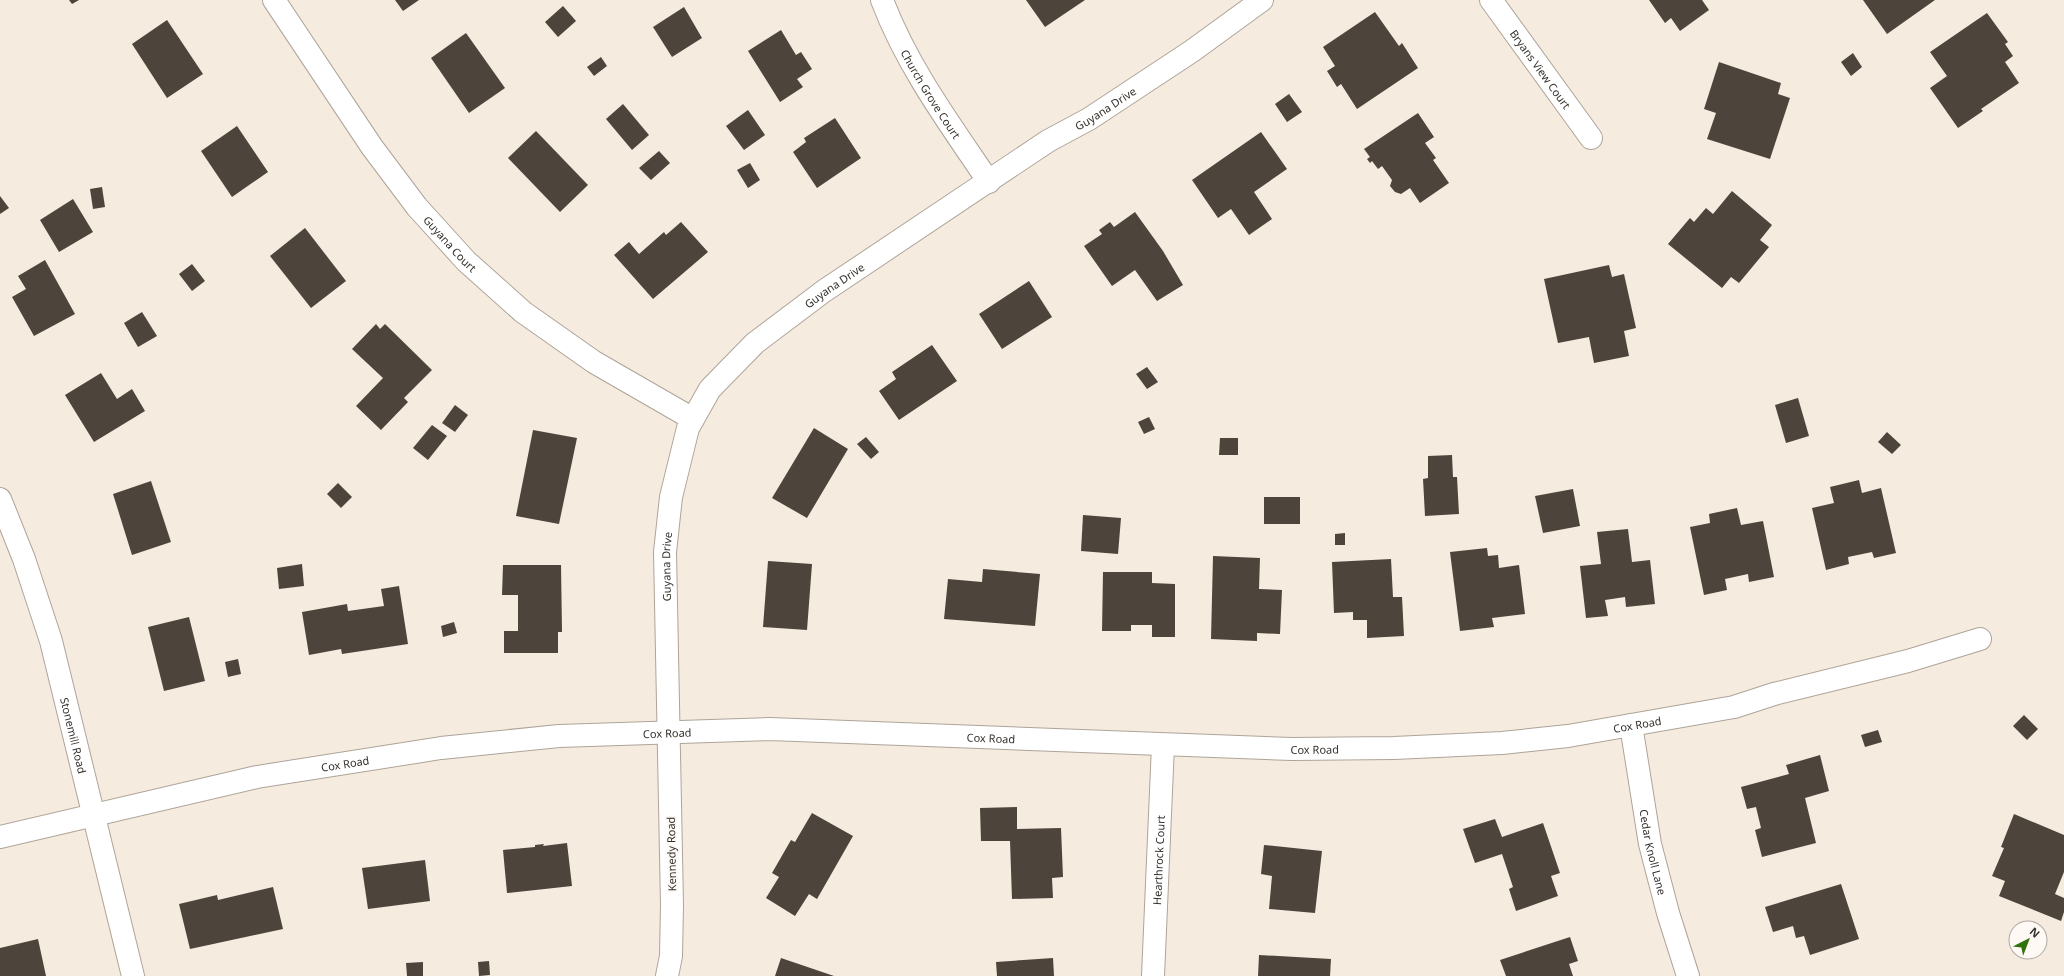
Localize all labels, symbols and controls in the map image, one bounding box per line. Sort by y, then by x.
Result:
street label: Bryans View Court [1507,26,1575,111]
street label: Church Grove Court [898,46,964,141]
street label: Guyana Drive [1072,83,1138,133]
street label: Guyana Court [421,212,480,275]
street label: Guyana Drive [801,259,867,311]
street label: Guyana Drive [657,531,675,601]
street label: Stonemill Road [58,696,91,775]
street label: Cox Road [1612,712,1662,735]
street label: Cox Road [643,724,692,741]
street label: Cox Road [966,729,1015,746]
street label: Cox Road [1290,741,1339,757]
street label: Cox Road [320,752,370,774]
street label: Cedar Knoll Lane [1637,808,1670,896]
street label: Hearthrock Court [1149,815,1167,905]
street label: Kennedy Road [663,817,679,891]
north arrow [2008,920,2048,960]
text: N [2027,924,2043,941]

